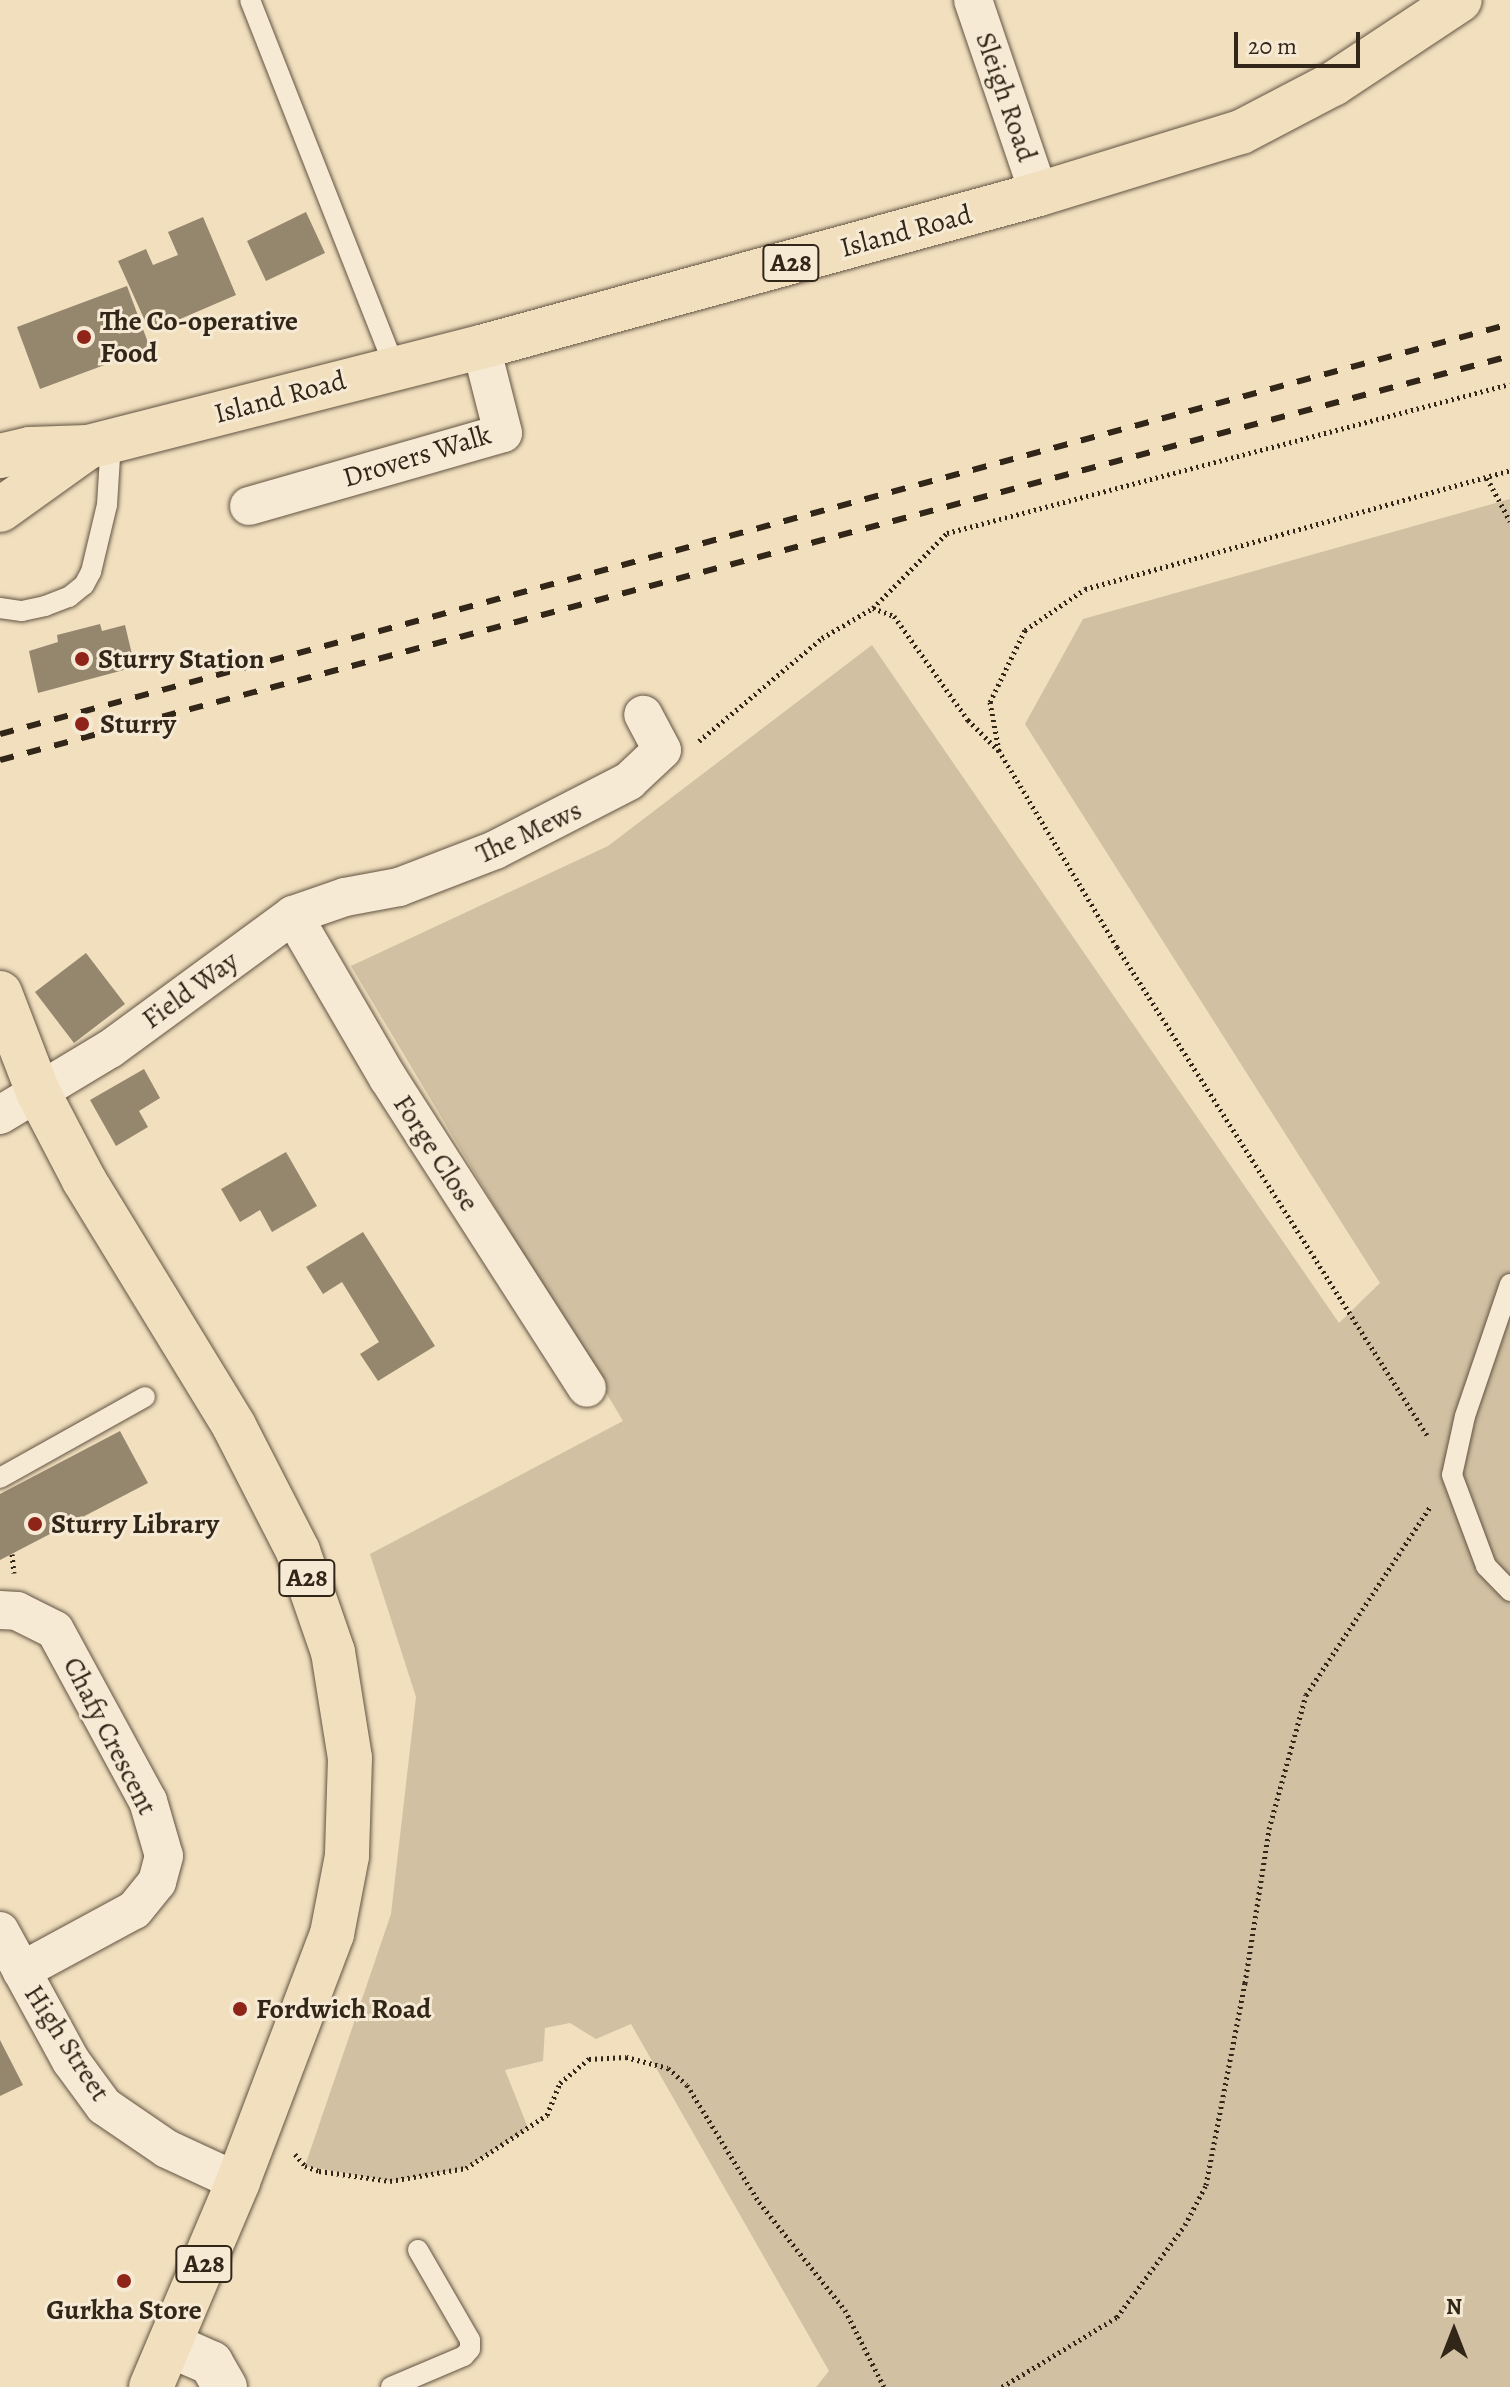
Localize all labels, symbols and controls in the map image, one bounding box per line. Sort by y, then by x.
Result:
scale bar [1238,16,1364,66]
street label: Sleigh Road [968,28,1044,166]
text: 20 m [1248,30,1297,62]
street label: Island Road [836,197,976,265]
road number: A28 [761,241,821,285]
place label: The Co-operative Food [100,304,298,370]
marker: The Co-operative Food [75,328,93,346]
street label: Island Road [210,363,350,431]
street label: Drovers Walk [339,418,495,494]
place label: Sturry Station [98,642,264,676]
marker: Sturry Station [73,650,91,668]
place label: Sturry [100,707,176,741]
marker: Sturry [71,713,93,735]
street label: The Mews [471,793,587,871]
street label: Field Way [135,944,245,1036]
street label: Forge Close [386,1089,486,1217]
place label: Sturry Library [51,1507,219,1541]
marker: Sturry Library [26,1515,44,1533]
road number: A28 [277,1556,337,1600]
street label: Chafy Crescent [56,1651,164,1821]
street label: High Street [17,1978,117,2108]
place label: Fordwich Road [256,1992,431,2026]
marker: Fordwich Road [231,2000,249,2018]
road number: A28 [174,2242,234,2286]
marker: Gurkha Store [115,2272,133,2290]
north arrow [1414,2291,1494,2371]
text: N [1446,2292,1462,2322]
place label: Gurkha Store [46,2293,202,2327]

